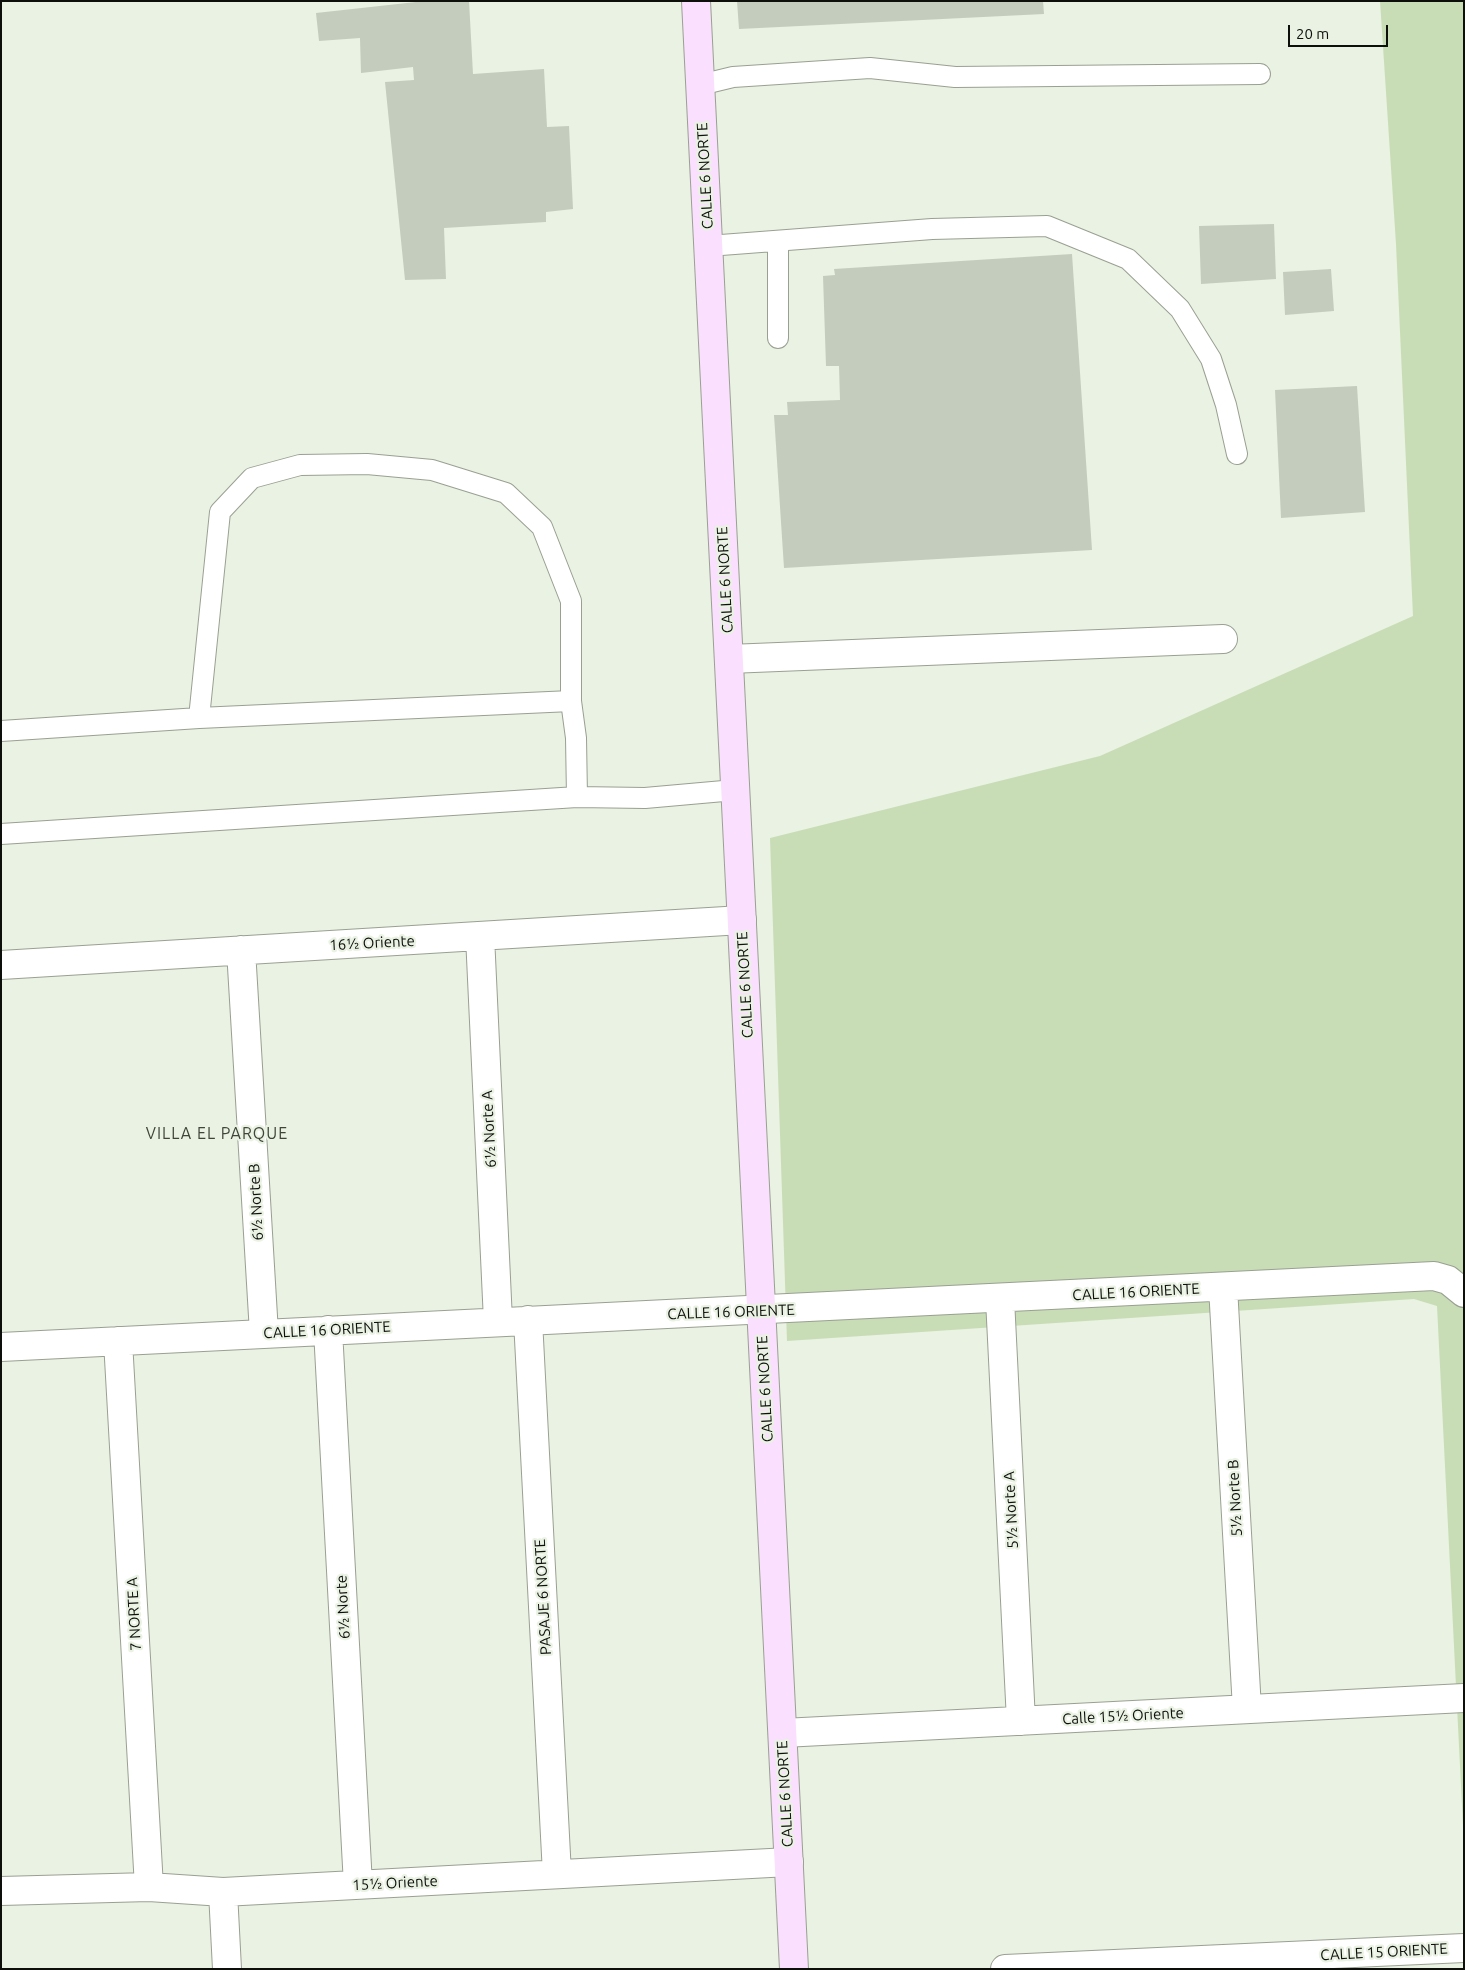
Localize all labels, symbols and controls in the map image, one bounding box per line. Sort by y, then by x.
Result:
scale bar [1290,15,1390,47]
text: 20 m [1296,25,1329,42]
street label: CALLE 6 NORTE [693,122,717,230]
street label: CALLE 6 NORTE [713,526,737,634]
street label: CALLE 6 NORTE [733,931,757,1039]
street label: 16½ Oriente [329,932,415,954]
street label: 6½ Norte A [478,1090,500,1168]
district label: VILLA EL PARQUE [144,1124,290,1144]
street label: 6½ Norte B [245,1163,267,1241]
street label: CALLE 16 ORIENTE [1072,1280,1200,1304]
street label: CALLE 16 ORIENTE [667,1301,795,1323]
street label: CALLE 16 ORIENTE [263,1318,391,1342]
street label: CALLE 6 NORTE [753,1335,777,1443]
street label: 5½ Norte B [1224,1459,1246,1537]
street label: 5½ Norte A [1000,1471,1022,1549]
street label: PASAJE 6 NORTE [531,1539,555,1655]
street label: 6½ Norte [332,1574,354,1640]
street label: 7 NORTE A [123,1577,145,1651]
street label: Calle 15½ Oriente [1062,1704,1184,1728]
street label: CALLE 6 NORTE [773,1740,797,1848]
street label: 15½ Oriente [352,1872,438,1894]
street label: CALLE 15 ORIENTE [1320,1940,1448,1964]

